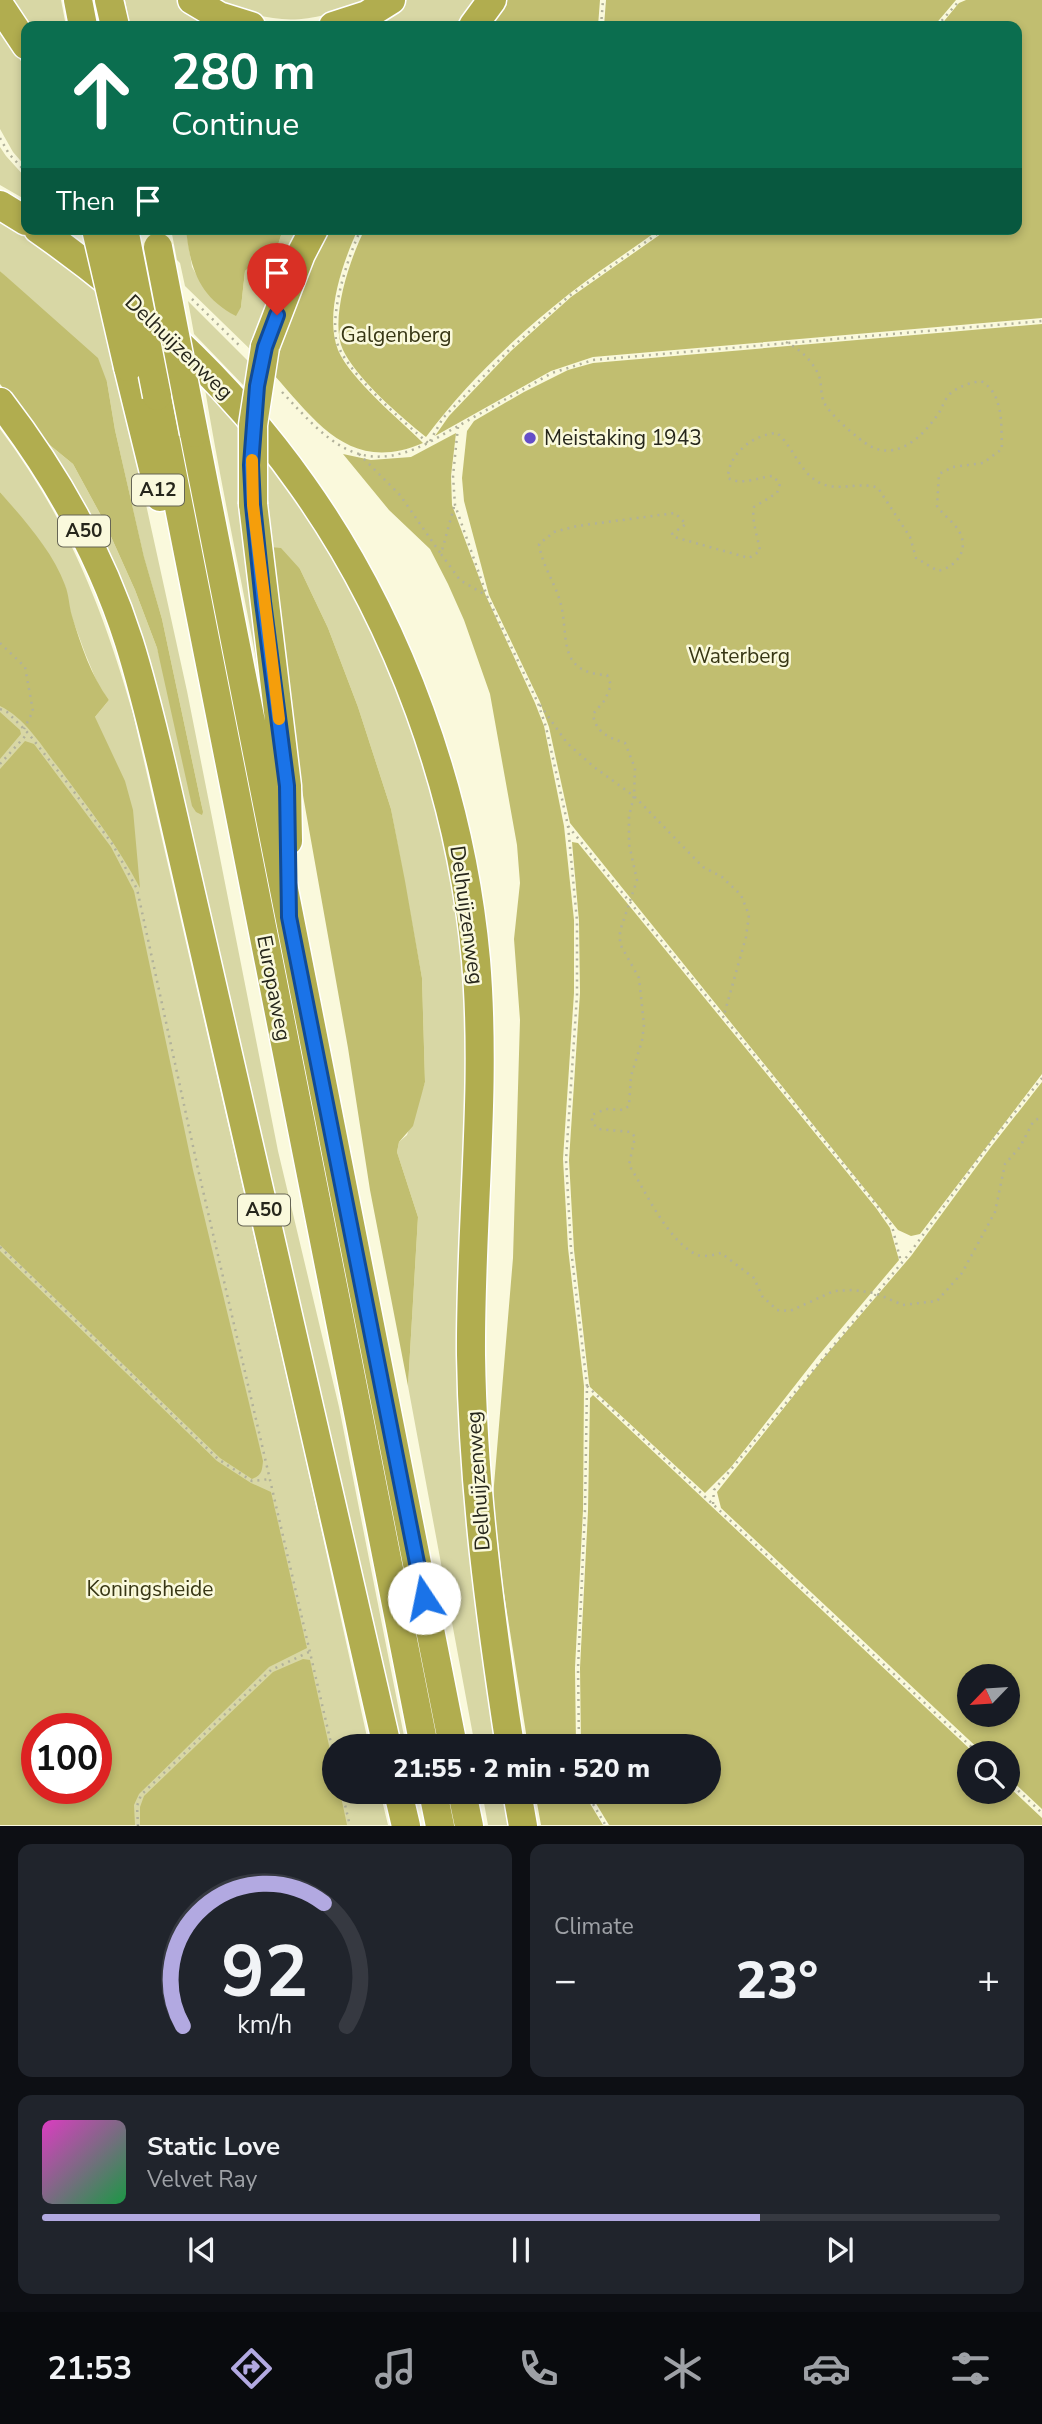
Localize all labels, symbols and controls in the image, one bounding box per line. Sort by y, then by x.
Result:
text: 280 m [171,39,315,106]
icon: ahead [56,49,147,140]
text: Continue [171,103,299,146]
icon: arrive [129,182,167,220]
text: Then [56,184,115,219]
pin [247,243,307,315]
icon: arrive [258,254,296,292]
street label: Delhuijzenweg [119,288,239,406]
park label: Galgenberg [341,321,452,349]
place label: Meistaking 1943 [544,424,702,452]
marker: Meistaking 1943 [522,430,538,446]
road number: A12 [132,475,184,505]
road number: A50 [58,516,110,546]
park label: Waterberg [688,642,790,670]
street label: Delhuijzenweg [443,844,491,986]
street label: Europaweg [250,933,298,1043]
road number: A50 [238,1194,290,1226]
street label: Delhuijzenweg [459,1410,497,1552]
position arrow [387,1561,461,1635]
park label: Koningsheide [86,1575,214,1603]
north arrow [957,1664,1020,1727]
map controls [957,1664,1020,1804]
speed limit sign: 100 [21,1713,112,1804]
button: search [957,1741,1020,1804]
text: 21:55 · 2 min · 520 m [393,1751,650,1786]
text: Climate [554,1911,634,1942]
text: 92 [221,1923,309,2023]
text: 23° [736,1945,818,2016]
text: − [554,1955,577,2006]
text: + [977,1955,1000,2006]
text: km/h [237,2008,293,2042]
text: Static Love [147,2129,280,2164]
text: Velvet Ray [147,2164,257,2195]
icon: previous [183,2231,221,2269]
icon: pause [502,2231,540,2269]
icon: next [821,2231,859,2269]
icon: directions [227,2344,276,2393]
icon: music [371,2344,420,2393]
icon: phone [514,2344,563,2393]
icon: climate [658,2344,707,2393]
icon: car [802,2344,851,2393]
icon: filters [946,2344,995,2393]
text: 21:53 [47,2347,132,2390]

